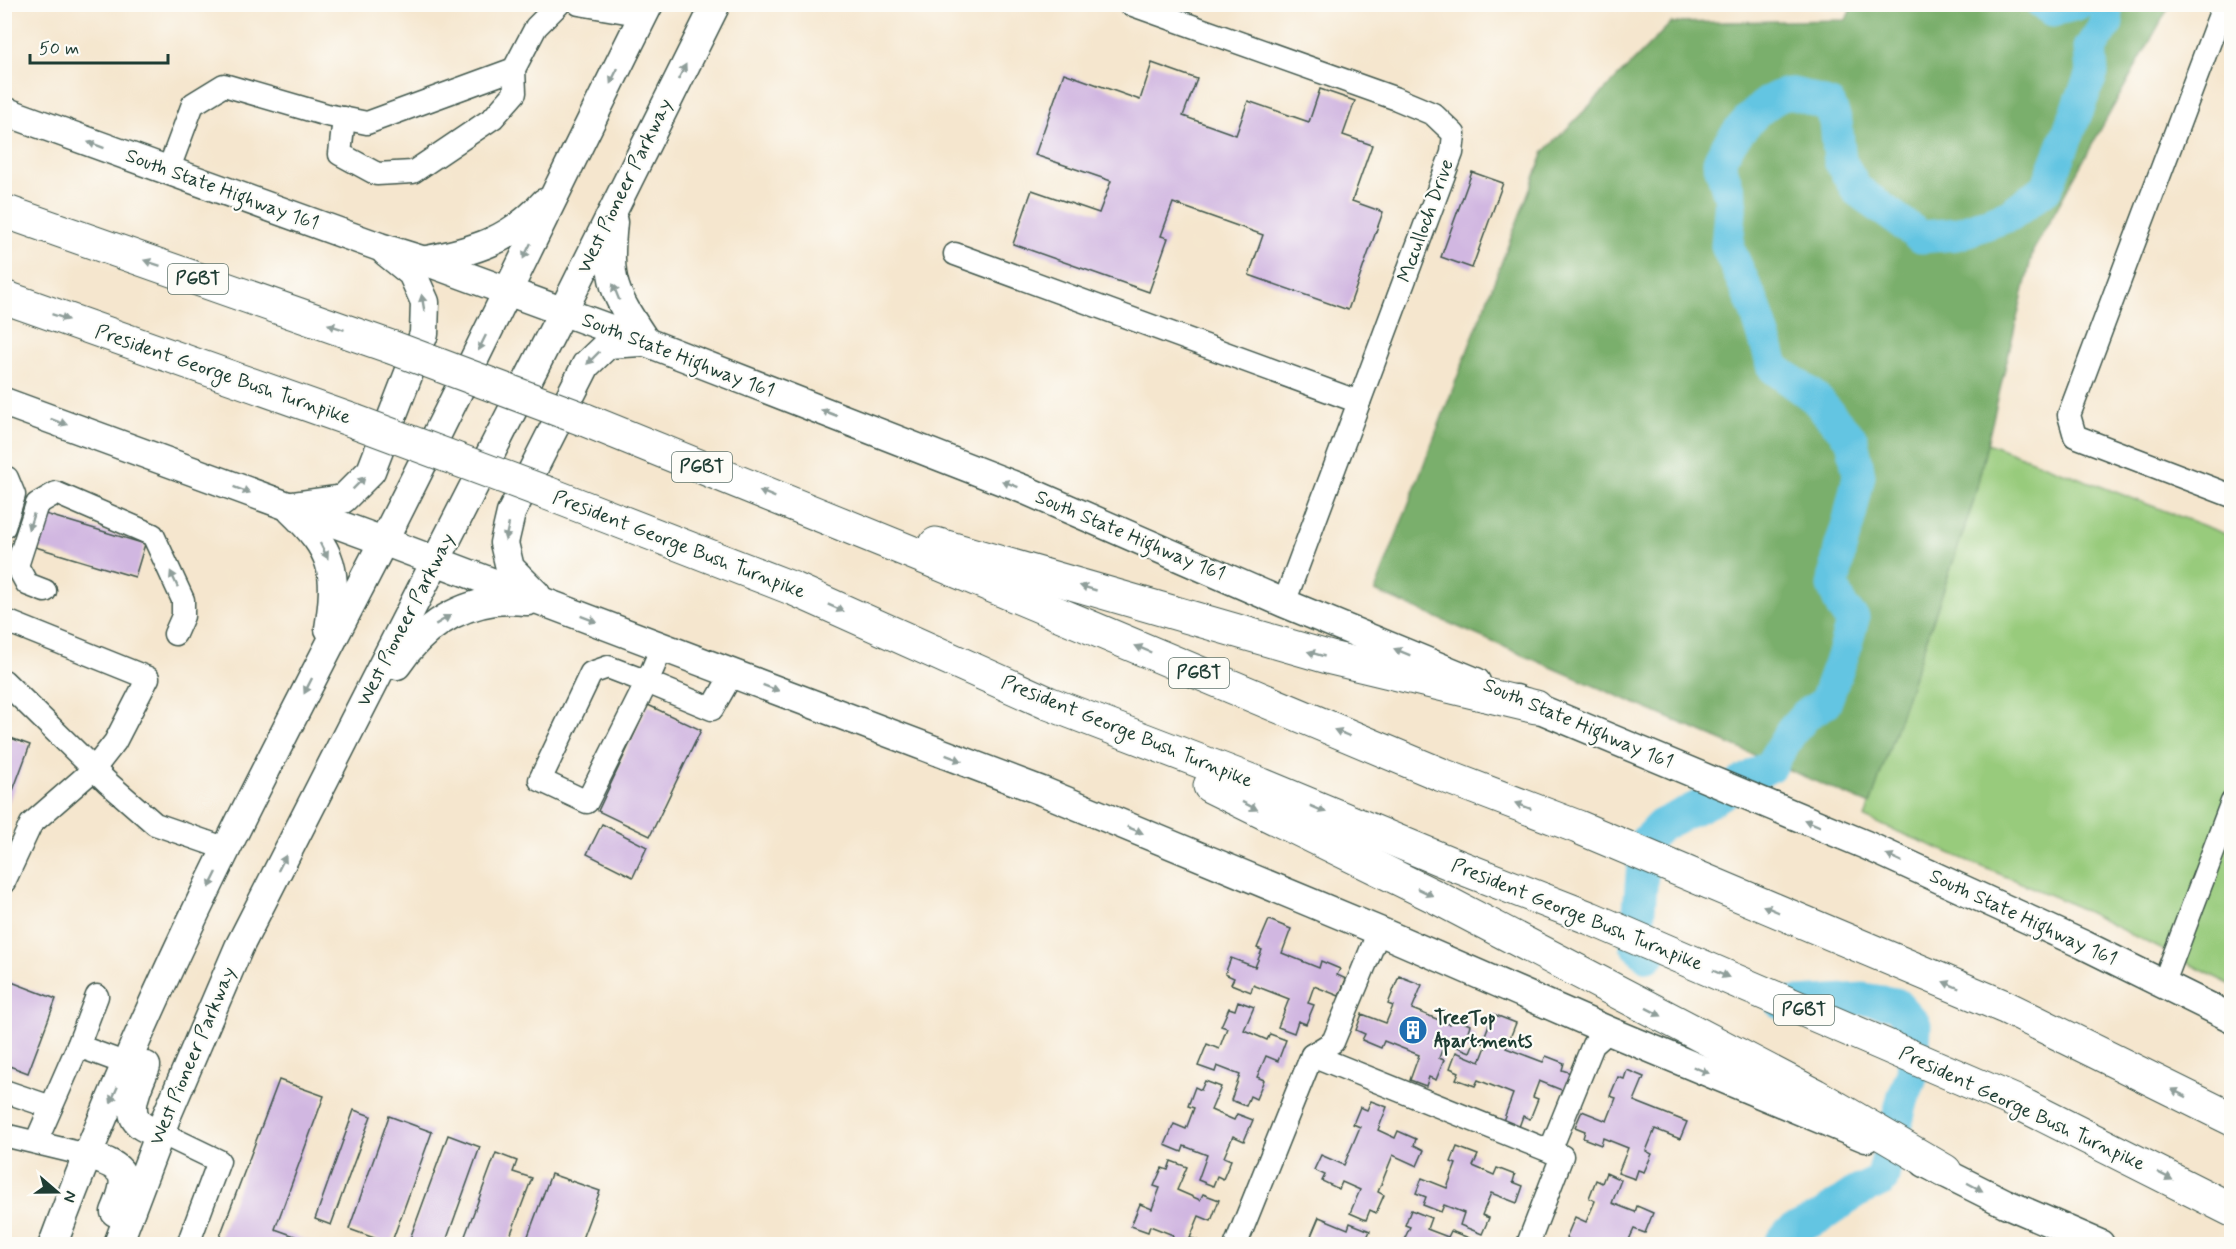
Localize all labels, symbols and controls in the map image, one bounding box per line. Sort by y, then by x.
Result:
scale bar [30,27,168,65]
text: 50 m [39,37,79,61]
one-way arrow [677,64,686,81]
one-way arrow [609,67,618,84]
street label: West Pioneer Parkway [571,94,679,278]
one-way arrow [87,139,105,149]
street label: South State Highway 161 [121,142,322,239]
street label: Mcculloch Drive [1391,156,1461,286]
one-way arrow [523,242,532,259]
one-way arrow [143,257,161,267]
road number: PGBT [168,264,228,294]
one-way arrow [611,283,621,301]
one-way arrow [418,293,427,312]
street label: South State Highway 161 [577,307,778,407]
one-way arrow [51,312,69,322]
street label: President George Bush Turnpike [91,318,355,432]
one-way arrow [327,322,345,332]
one-way arrow [477,334,487,352]
one-way arrow [587,351,601,365]
one-way arrow [819,408,837,418]
one-way arrow [51,418,69,428]
road number: PGBT [672,452,732,482]
one-way arrow [352,475,366,490]
one-way arrow [1001,479,1019,489]
street label: President George Bush Turnpike [548,484,809,607]
street label: South State Highway 161 [1030,484,1229,590]
one-way arrow [233,486,251,495]
one-way arrow [757,488,775,498]
one-way arrow [26,513,36,531]
one-way arrow [501,522,511,541]
street label: West Pioneer Parkway [351,529,461,711]
one-way arrow [318,542,328,560]
one-way arrow [169,571,178,588]
one-way arrow [1079,583,1097,592]
one-way arrow [827,603,845,613]
one-way arrow [435,615,451,626]
one-way arrow [580,615,598,624]
one-way arrow [1134,644,1152,654]
one-way arrow [1393,647,1411,656]
one-way arrow [1307,649,1325,658]
road number: PGBT [1169,658,1229,688]
street label: President George Bush Turnpike [997,669,1257,796]
street label: South State Highway 161 [1478,672,1677,778]
one-way arrow [303,677,313,694]
one-way arrow [762,684,780,694]
one-way arrow [1333,728,1351,737]
one-way arrow [945,753,963,763]
one-way arrow [1241,800,1259,810]
one-way arrow [1514,801,1532,810]
one-way arrow [1309,804,1327,814]
one-way arrow [1803,818,1821,828]
one-way arrow [1126,825,1144,835]
street label: President George Bush Turnpike [1447,852,1707,979]
one-way arrow [1885,853,1903,863]
one-way arrow [277,855,287,872]
street label: South State Highway 161 [1924,863,2121,975]
one-way arrow [208,871,217,888]
one-way arrow [1417,887,1434,897]
one-way arrow [1762,903,1780,913]
street label: West Pioneer Parkway [143,963,243,1149]
one-way arrow [1712,969,1730,979]
one-way arrow [1942,980,1959,989]
road number: PGBT [1774,995,1834,1025]
place label: TreeTop Apartments [1434,1005,1532,1056]
one-way arrow [1646,1007,1663,1017]
building icon: TreeTop Apartments [1397,1014,1429,1046]
street label: President George Bush Turnpike [1894,1040,2150,1179]
one-way arrow [1693,1065,1710,1074]
one-way arrow [109,1086,118,1104]
one-way arrow [2171,1088,2188,1097]
north arrow [27,1162,87,1222]
one-way arrow [2157,1171,2174,1181]
one-way arrow [1967,1182,1984,1192]
text: N [58,1188,81,1205]

